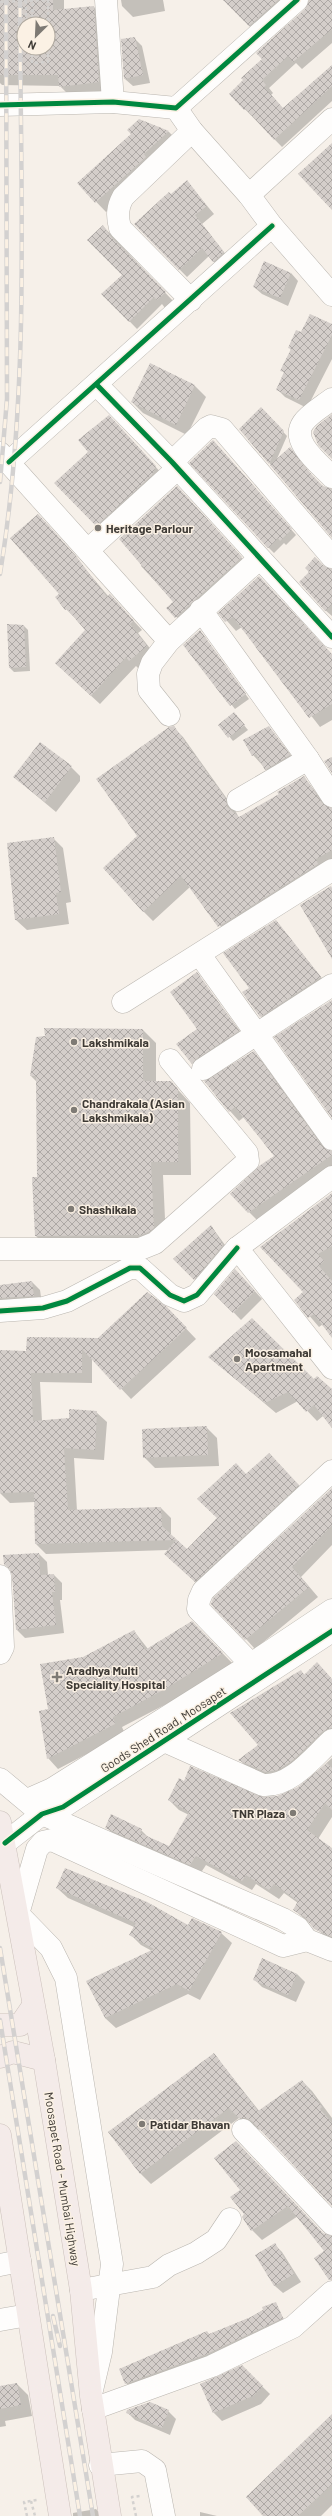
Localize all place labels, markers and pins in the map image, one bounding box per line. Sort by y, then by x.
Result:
place label: Heritage Parlour [106,521,193,535]
marker: Heritage Parlour [93,523,103,533]
place label: Lakshmikala [82,1035,149,1049]
marker: Lakshmikala [69,1037,79,1047]
place label: Chandrakala (Asian Lakshmikala) [82,1096,185,1124]
marker: Chandrakala (Asian Lakshmikala) [69,1105,79,1115]
place label: Shashikala [79,1202,136,1216]
marker: Shashikala [66,1204,76,1214]
place label: Moosamahal Apartment [245,1345,312,1373]
marker: Moosamahal Apartment [232,1354,242,1364]
place label: Aradhya Multi Speciality Hospital [66,1663,165,1691]
marker: Aradhya Multi Speciality Hospital [51,1671,63,1683]
place label: TNR Plaza [232,1806,285,1820]
marker: TNR Plaza [288,1808,298,1818]
place label: Patidar Bhavan [150,2117,230,2131]
marker: Patidar Bhavan [137,2119,147,2129]

